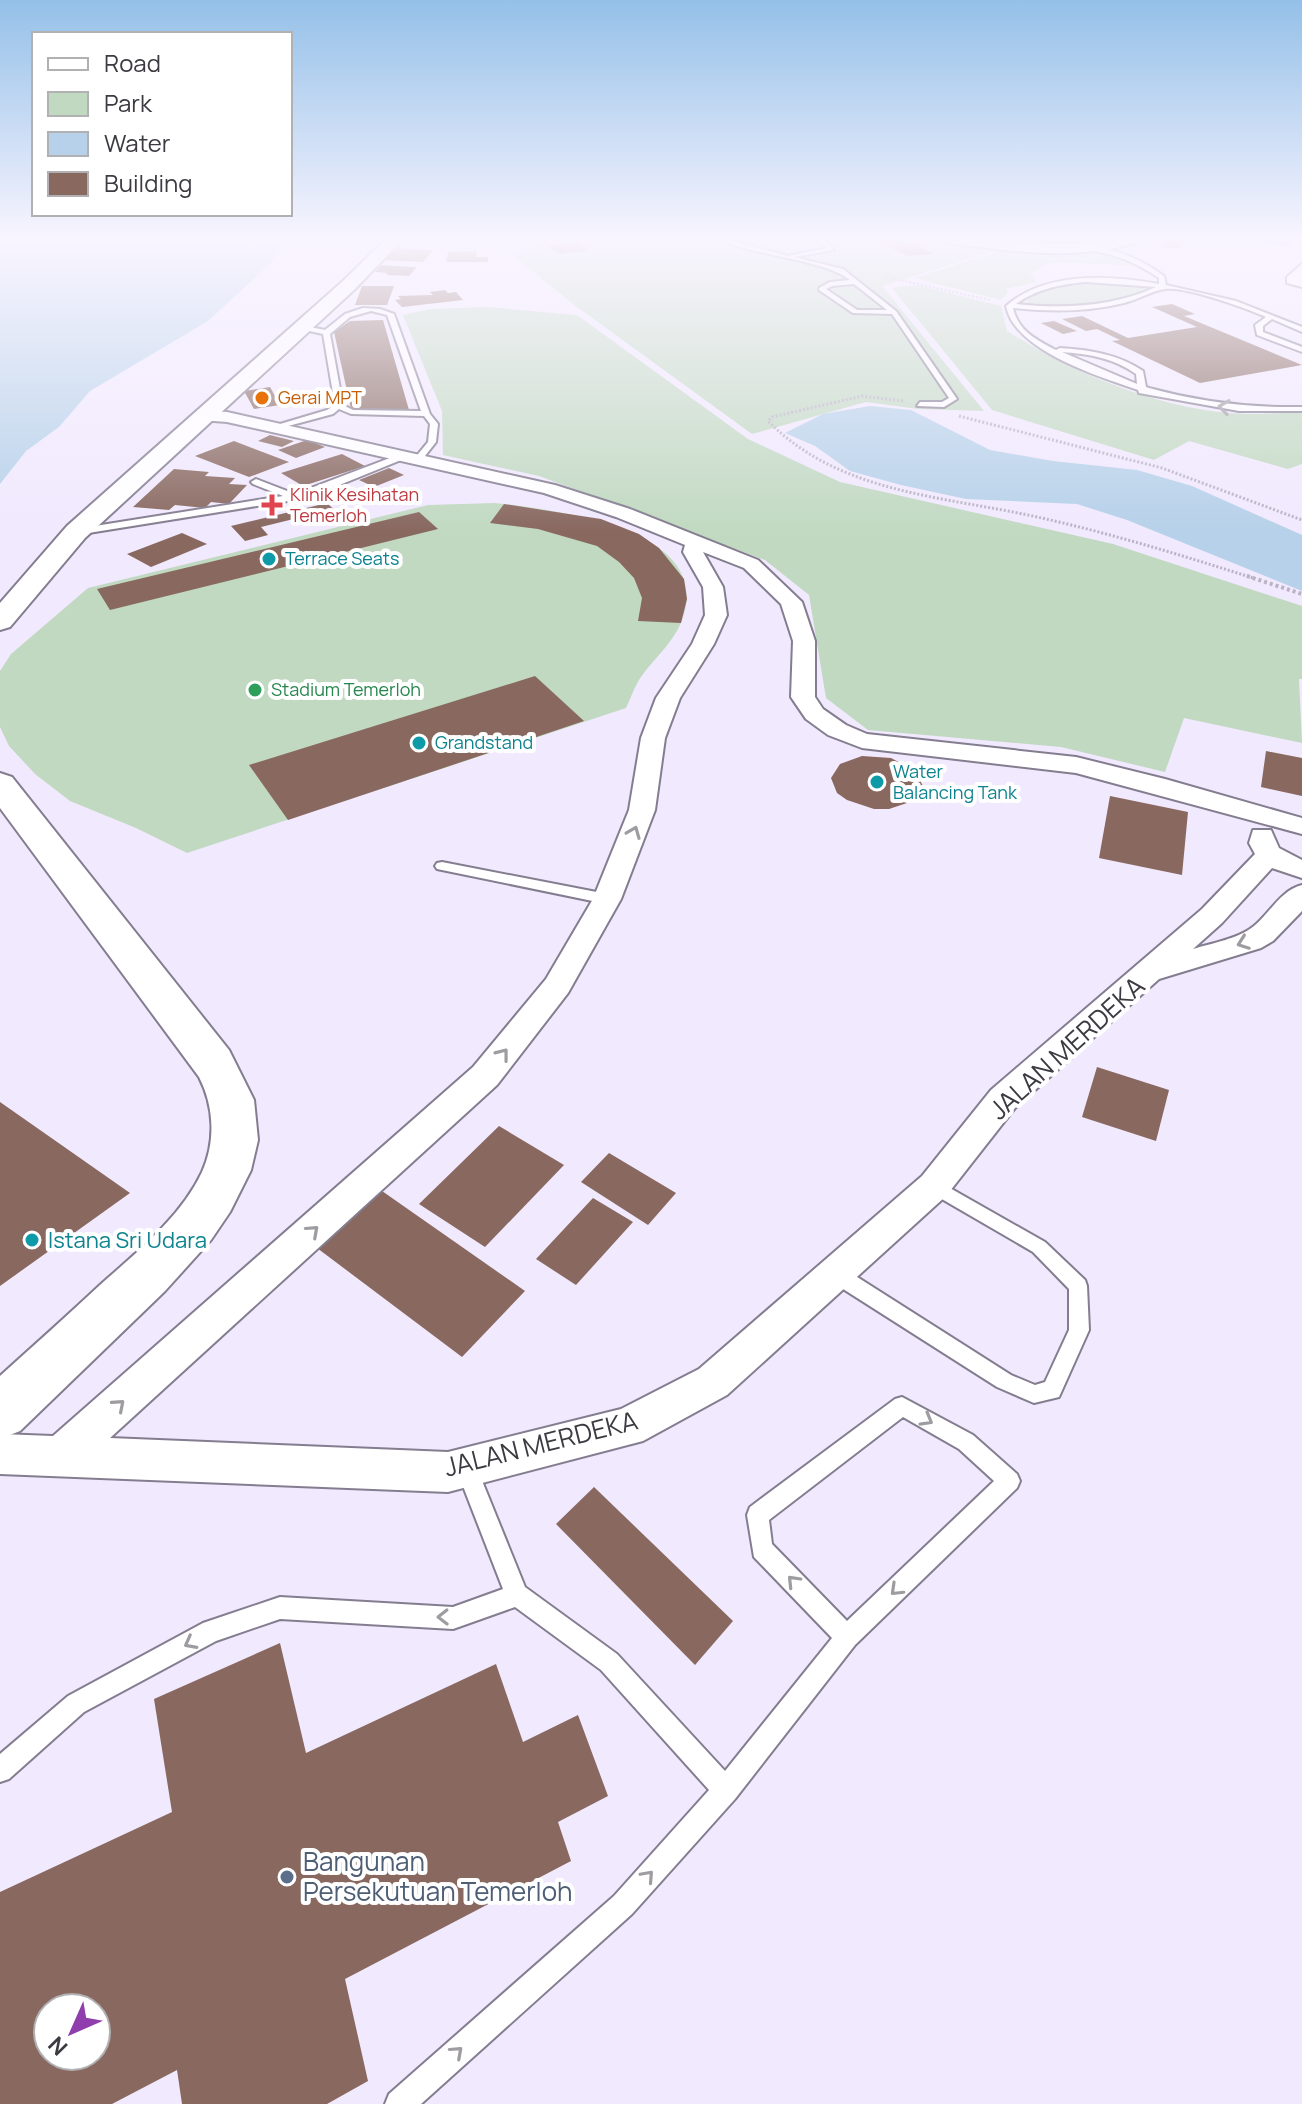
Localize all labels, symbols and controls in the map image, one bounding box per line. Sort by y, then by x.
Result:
legend [32,32,292,216]
text: Road [104,46,161,79]
text: Park [104,86,153,119]
text: Water [104,126,171,159]
text: Building [104,166,192,199]
place label: Gerai MPT [278,385,362,409]
marker: Gerai MPT [253,389,271,407]
one-way arrow [1217,399,1231,416]
place label: Klinik Kesihatan Temerloh [290,482,419,527]
marker: Klinik Kesihatan Temerloh [261,494,283,516]
place label: Terrace Seats [285,546,399,570]
marker: Terrace Seats [260,550,278,568]
place label: Stadium Temerloh [271,677,421,701]
marker: Stadium Temerloh [246,681,264,699]
place label: Grandstand [435,730,533,754]
marker: Grandstand [410,734,428,752]
place label: Water Balancing Tank [893,759,1018,804]
marker: Water Balancing Tank [868,773,886,791]
one-way arrow [624,826,641,840]
one-way arrow [1237,933,1251,949]
street label: JALAN MERDEKA [981,968,1152,1127]
one-way arrow [493,1049,508,1063]
place label: Istana Sri Udara [48,1225,207,1255]
one-way arrow [303,1226,318,1241]
marker: Istana Sri Udara [23,1231,41,1249]
one-way arrow [110,1400,125,1415]
street label: JALAN MERDEKA [440,1402,641,1484]
one-way arrow [918,1410,933,1426]
one-way arrow [787,1576,802,1590]
one-way arrow [890,1581,905,1595]
one-way arrow [436,1608,449,1626]
one-way arrow [184,1633,199,1648]
place label: Bangunan Persekutuan Temerloh [303,1843,572,1909]
marker: Bangunan Persekutuan Temerloh [278,1868,296,1886]
one-way arrow [638,1871,653,1886]
north arrow [32,1992,112,2072]
text: N [42,2030,74,2062]
one-way arrow [447,2047,462,2062]

